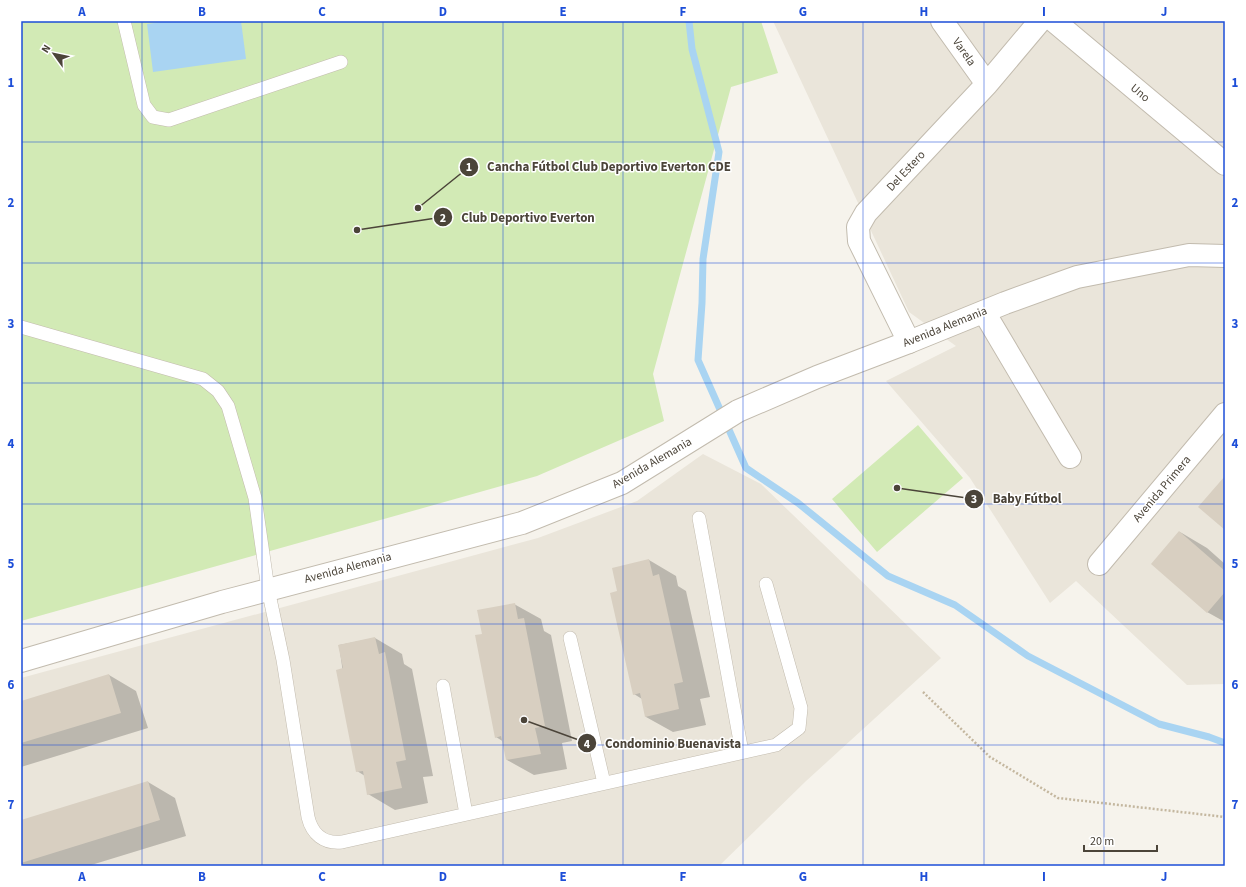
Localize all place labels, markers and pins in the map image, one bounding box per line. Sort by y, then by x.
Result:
callout: Cancha Fútbol Club Deportivo Everton CDE [459,154,739,179]
callout: Club Deportivo Everton [433,205,603,230]
callout: Baby Fútbol [964,486,1069,511]
callout: Condominio Buenavista [577,731,749,756]

